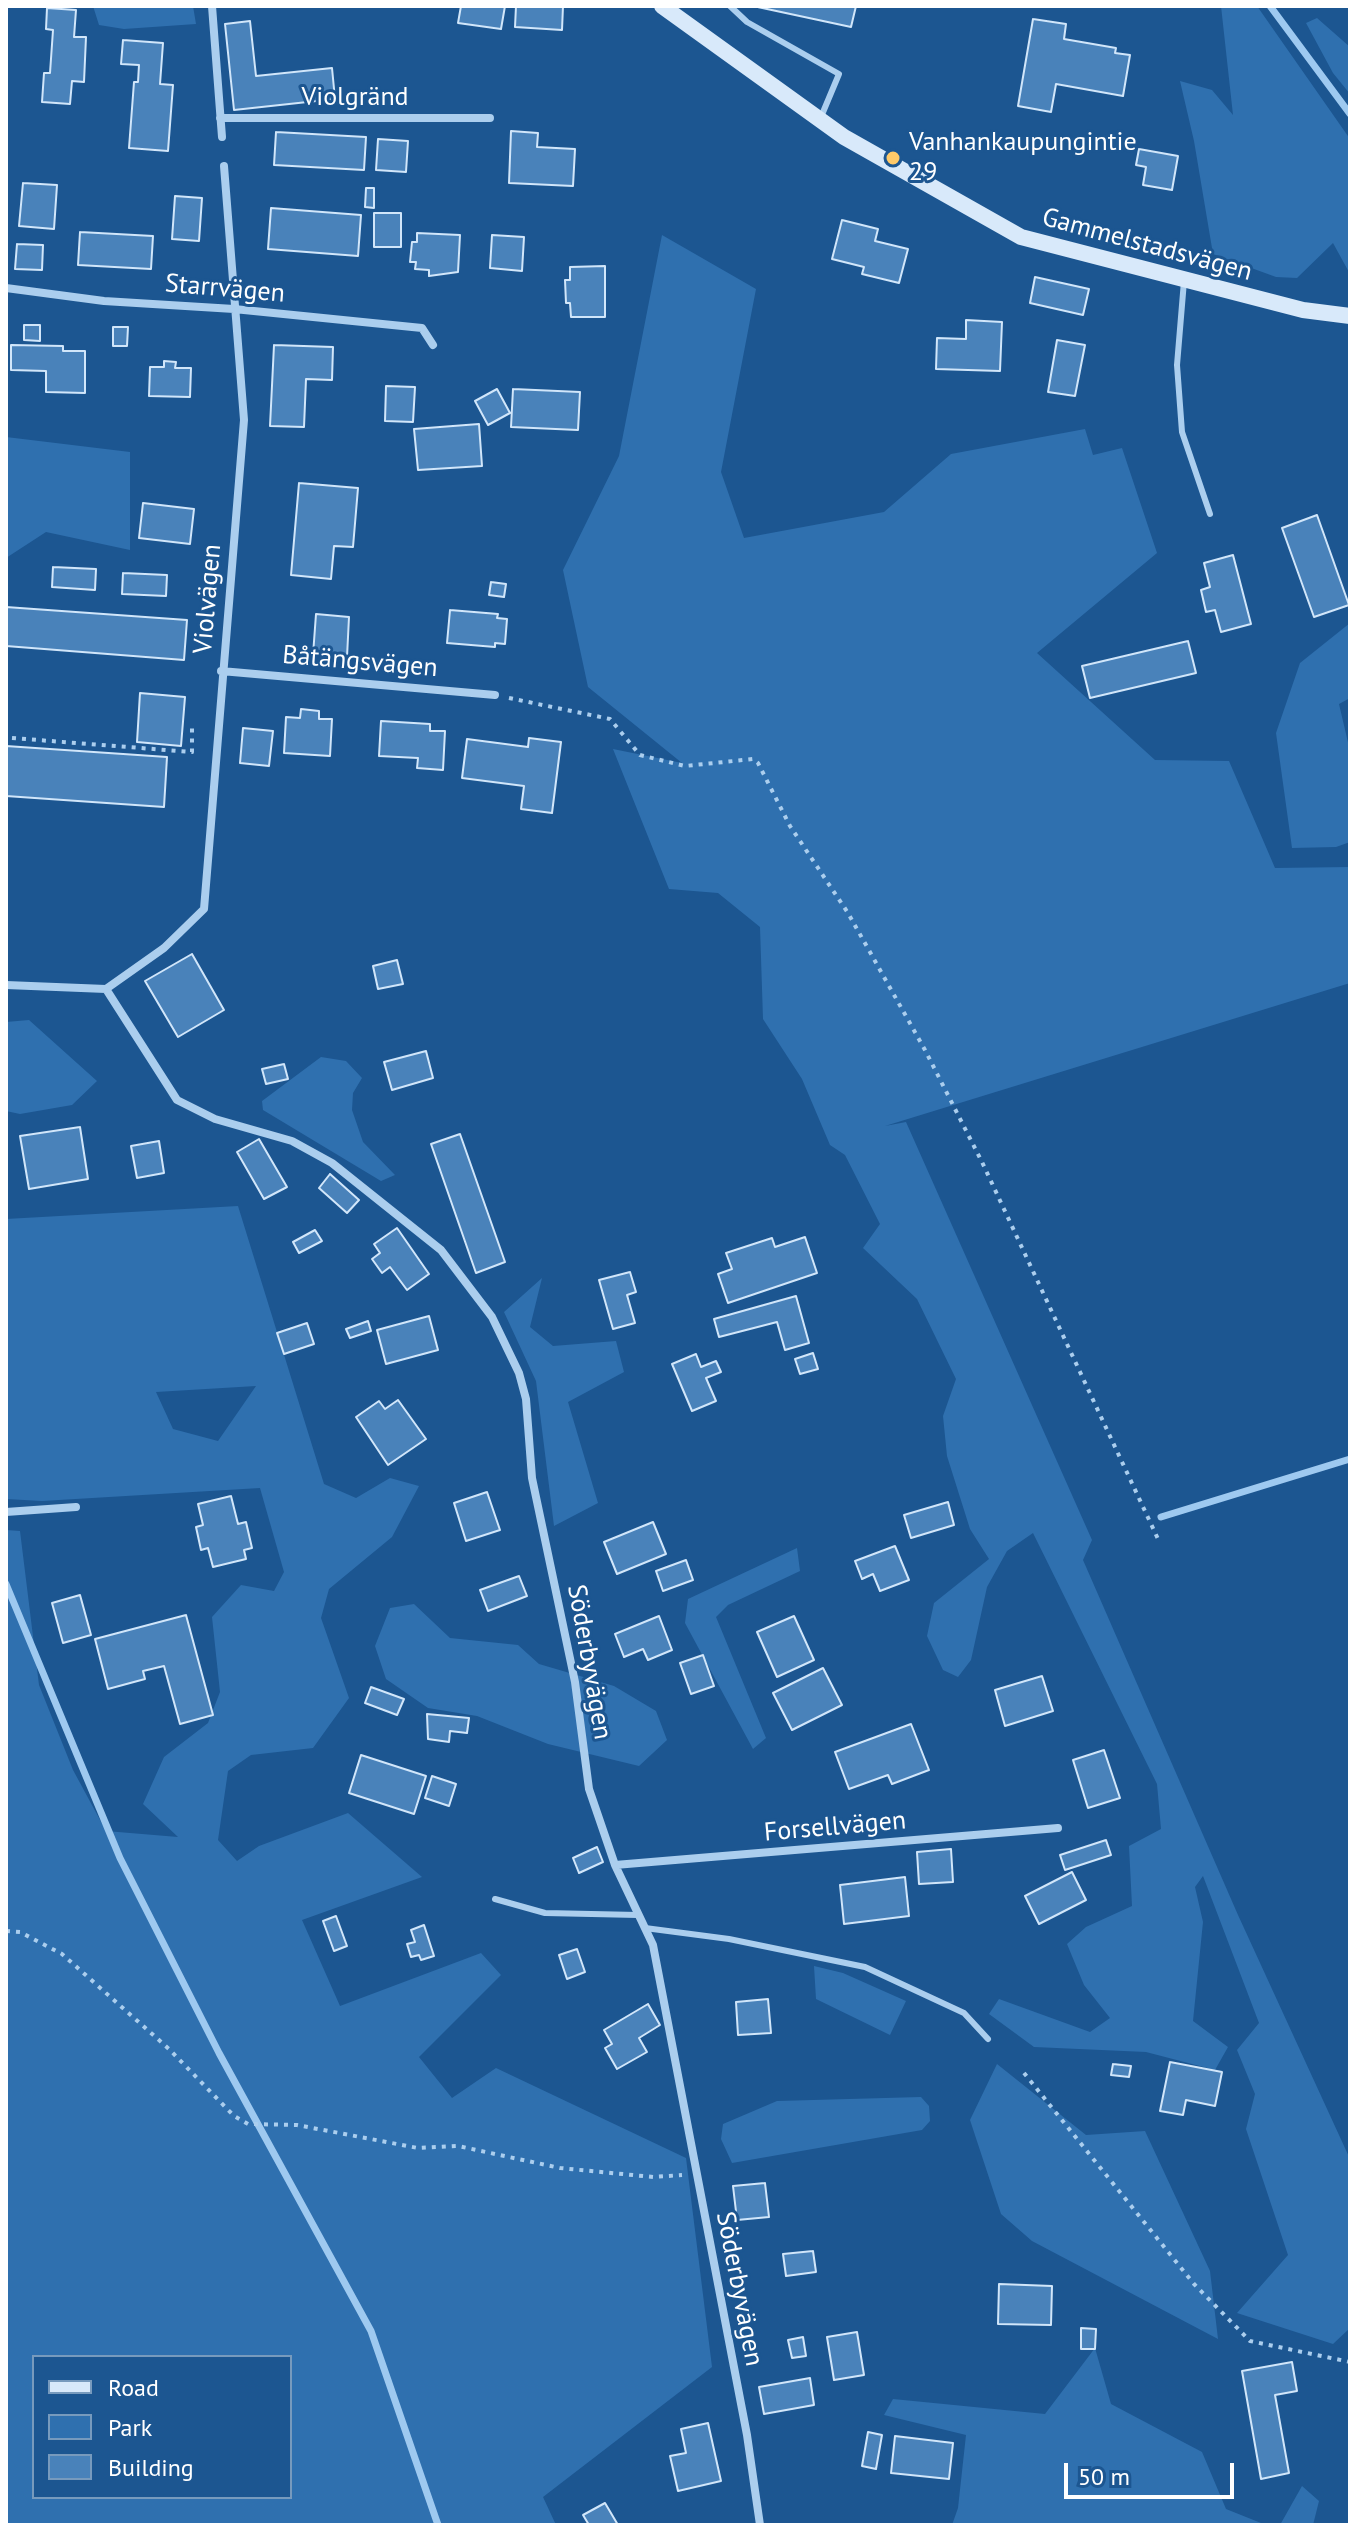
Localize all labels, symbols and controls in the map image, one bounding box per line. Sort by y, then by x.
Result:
street label: Violgränd [301,82,409,114]
place label: Vanhankaupungintie 29 [909,127,1137,188]
marker: Vanhankaupungintie 29 [884,149,902,167]
street label: Gammelstadsvägen [1039,202,1255,288]
street label: Starrvägen [164,268,286,310]
street label: Violvägen [188,543,228,655]
street label: Båtängsvägen [281,640,439,684]
street label: Söderbyvägen [560,1582,618,1742]
street label: Forsellvägen [763,1805,907,1849]
street label: Söderbyvägen [709,2209,769,2369]
legend [32,2355,292,2499]
text: Road [108,2372,159,2403]
text: Park [108,2412,152,2443]
scale bar [1068,2447,1238,2497]
text: Building [108,2452,194,2483]
text: 50 m [1078,2461,1130,2492]

